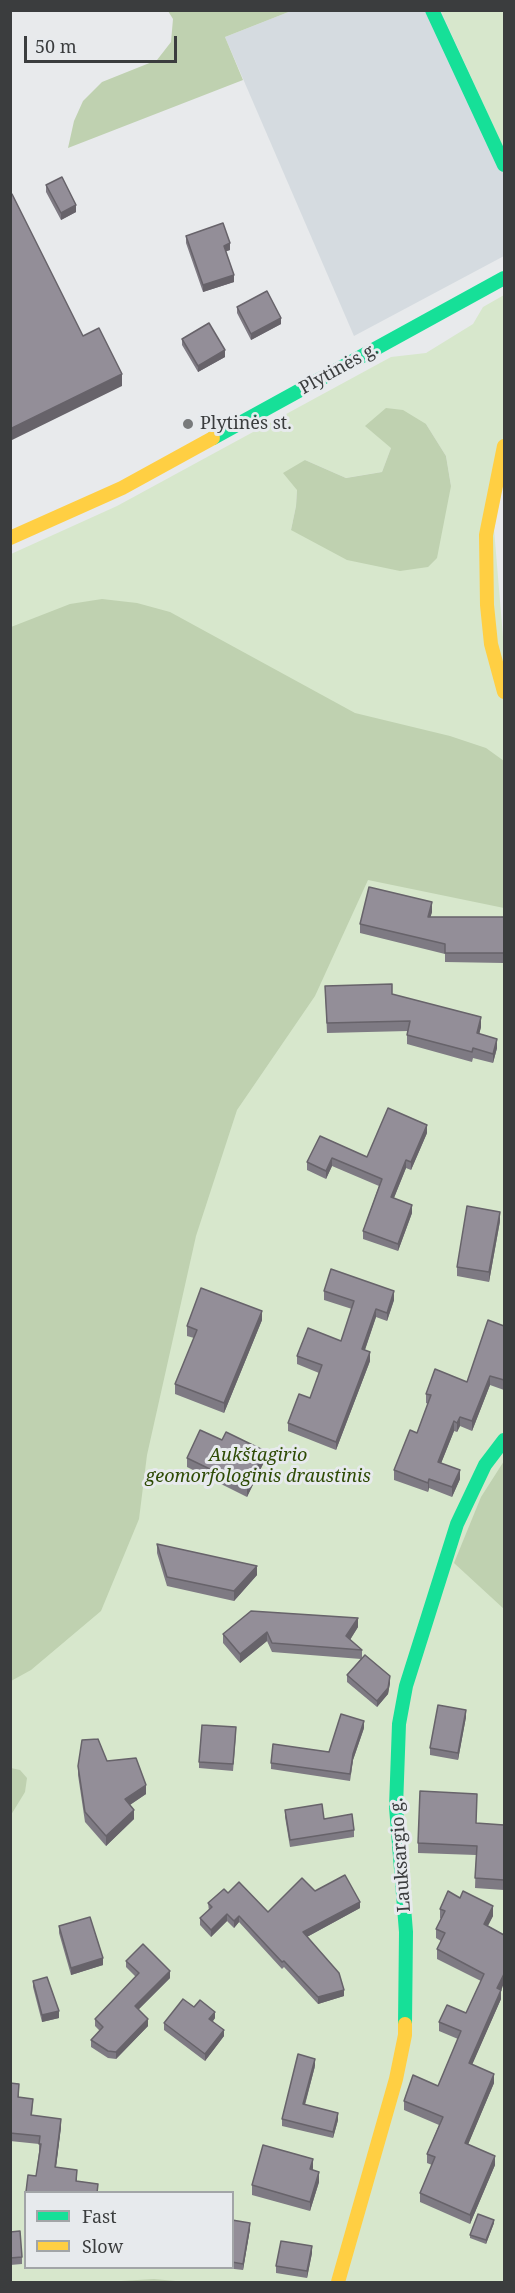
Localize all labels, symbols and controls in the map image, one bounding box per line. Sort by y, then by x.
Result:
scale bar [27,24,180,62]
text: 50 m [35,34,77,58]
street label: Plytinės g. [296,338,382,400]
place label: Plytinės st. [200,413,292,435]
marker: Plytinės st. [181,417,195,431]
park label: Aukštagirio geomorfologinis draustinis [145,1445,371,1488]
street label: Lauksargio g. [386,1797,416,1913]
legend [24,2191,234,2269]
text: Fast [82,2204,117,2228]
text: Slow [82,2234,123,2258]

